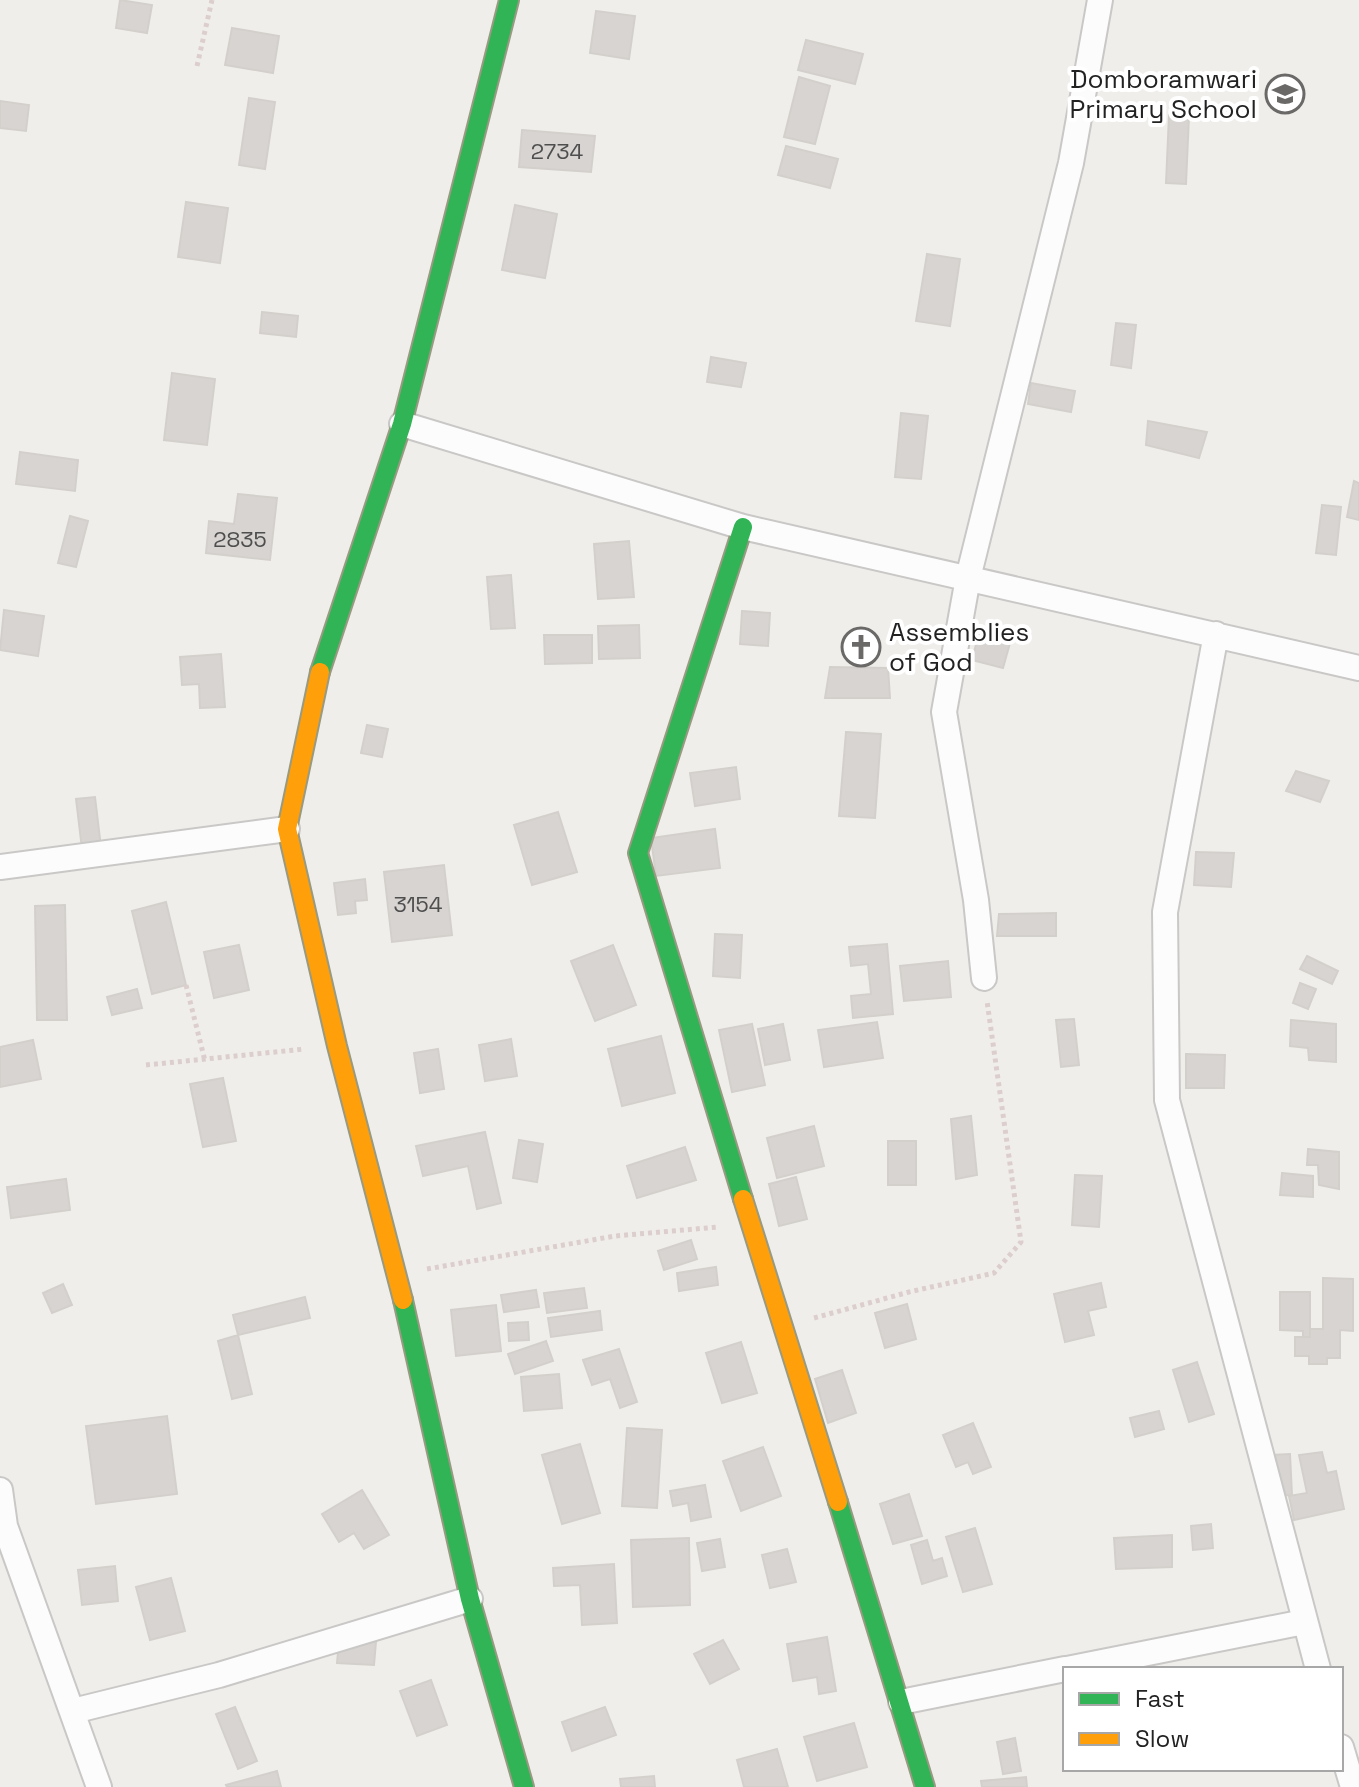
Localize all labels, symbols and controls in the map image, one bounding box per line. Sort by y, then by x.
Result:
place label: Domboramwari Primary School [1070,62,1257,126]
school or university icon: Domboramwari Primary School [1264,73,1306,115]
house number: 2734 [531,137,584,165]
house number: 2835 [213,525,267,553]
place label: Assemblies of God [889,615,1029,679]
church icon: Assemblies of God [840,626,882,668]
house number: 3154 [393,890,443,918]
legend [1063,1667,1343,1771]
text: Fast [1135,1683,1185,1714]
text: Slow [1135,1723,1189,1754]

